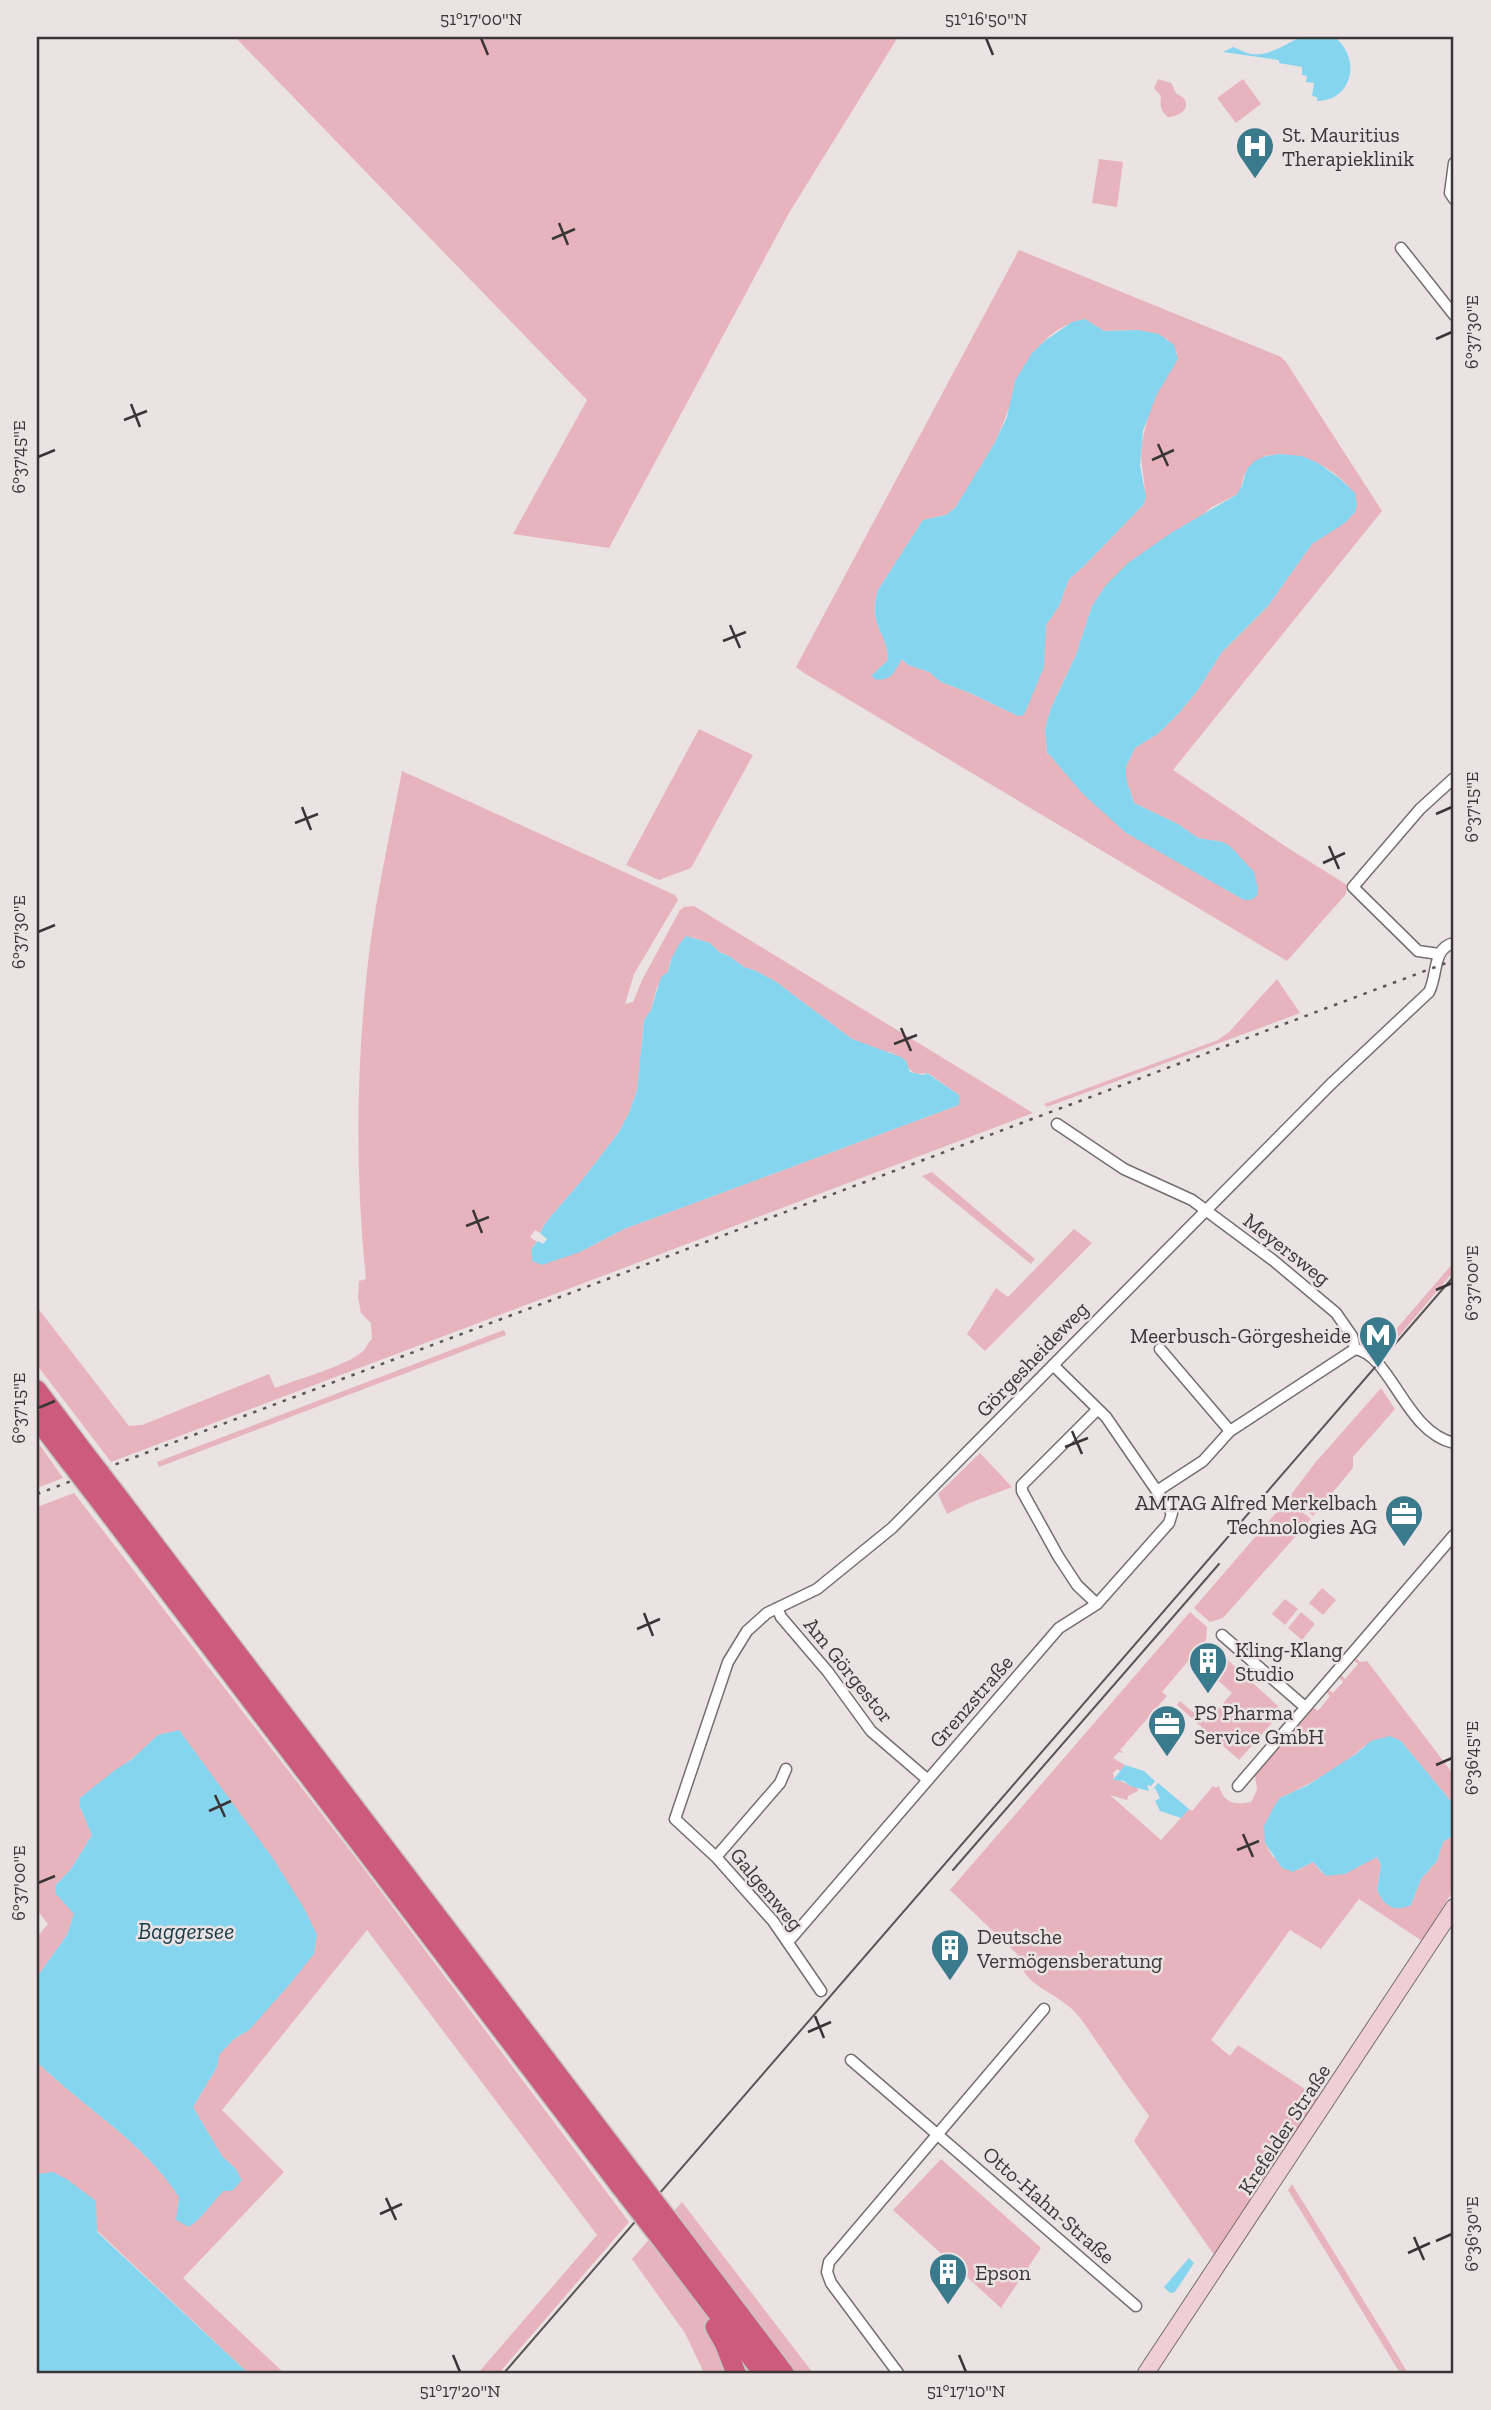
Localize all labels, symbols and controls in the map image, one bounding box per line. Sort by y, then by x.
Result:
text: 51°17'00"N [440,8,522,30]
text: 51°16'50"N [945,8,1027,30]
place label: St. Mauritius Therapieklinik [1282,122,1414,171]
hospital icon: St. Mauritius Therapieklinik [1234,125,1276,180]
text: 6°37'30"E [1461,295,1483,369]
text: 6°37'45"E [8,421,30,493]
text: 6°37'15"E [1461,772,1483,842]
text: 6°37'30"E [8,895,30,969]
street label: Meyersweg [1239,1207,1336,1291]
text: 6°37'00"E [1461,1245,1483,1321]
street label: Görgesheideweg [971,1296,1094,1422]
metro station icon: Meerbusch-Görgesheide [1357,1314,1399,1369]
place label: Meerbusch-Görgesheide [1130,1323,1351,1348]
text: 6°37'15"E [8,1373,30,1443]
place label: AMTAG Alfred Merkelbach Technologies AG [1135,1490,1377,1539]
office icon: AMTAG Alfred Merkelbach Technologies AG [1383,1493,1425,1548]
street label: Am Görgestor [799,1612,899,1728]
place label: Kling-Klang Studio [1235,1637,1343,1686]
building icon: Kling-Klang Studio [1187,1640,1229,1695]
street label: Grenzstraße [924,1650,1018,1752]
place label: PS Pharma Service GmbH [1194,1700,1324,1749]
office icon: PS Pharma Service GmbH [1146,1703,1188,1758]
text: 6°36'45"E [1461,1721,1483,1795]
street label: Galgenweg [725,1842,809,1936]
text: 6°37'00"E [8,1845,30,1921]
water label: Baggersee [138,1917,234,1945]
place label: Deutsche Vermögensberatung [976,1924,1163,1973]
building icon: Deutsche Vermögensberatung [929,1927,971,1982]
street label: Krefelder Straße [1233,2059,1335,2199]
street label: Otto-Hahn-Straße [978,2141,1120,2269]
text: 6°36'30"E [1461,2197,1483,2271]
building icon: Epson [927,2251,969,2306]
place label: Epson [975,2260,1031,2285]
text: 51°17'20"N [419,2380,501,2402]
text: 51°17'10"N [927,2380,1005,2402]

